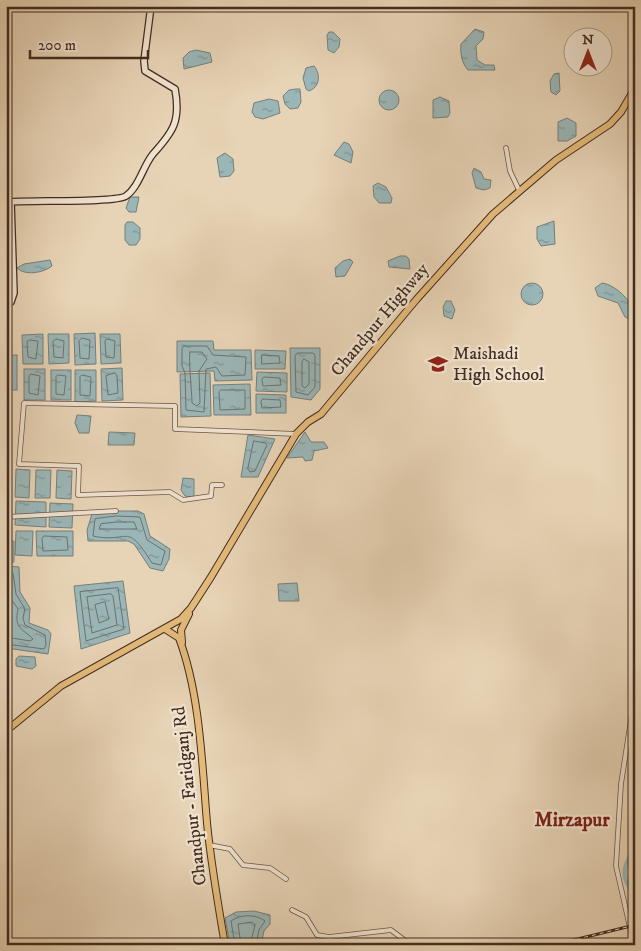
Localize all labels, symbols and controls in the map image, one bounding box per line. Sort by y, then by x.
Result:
scale bar [30,28,148,60]
north arrow [564,28,614,78]
text: N [582,31,594,49]
text: 200 m [38,36,76,55]
street label: Chandpur Highway [326,259,434,381]
place label: Maishadi High School [453,343,545,386]
school or university icon: Maishadi High School [427,353,449,375]
street label: Chandpur - Faridganj Rd [168,705,212,887]
district label: Mirzapur [534,808,610,833]

